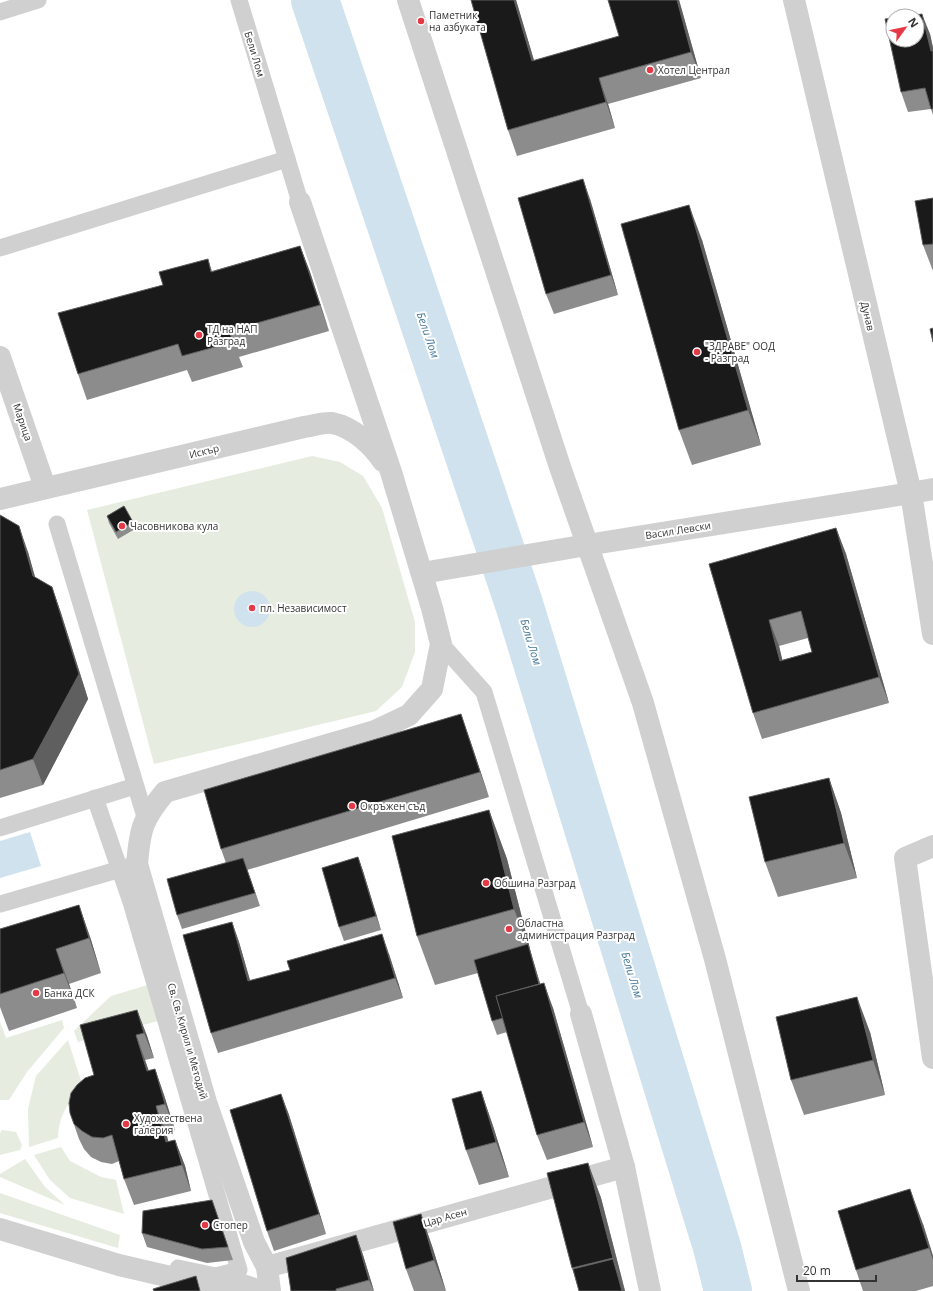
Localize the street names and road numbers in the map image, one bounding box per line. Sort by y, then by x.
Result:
street label: Бели Лом [241,30,269,78]
street label: Дунав [858,300,878,332]
street label: Марица [10,401,36,443]
street label: Искър [187,441,221,461]
street label: Васил Левски [644,518,712,542]
street label: Св. Св. Кирил и Методий [165,981,211,1101]
street label: Цар Асен [422,1204,468,1230]

